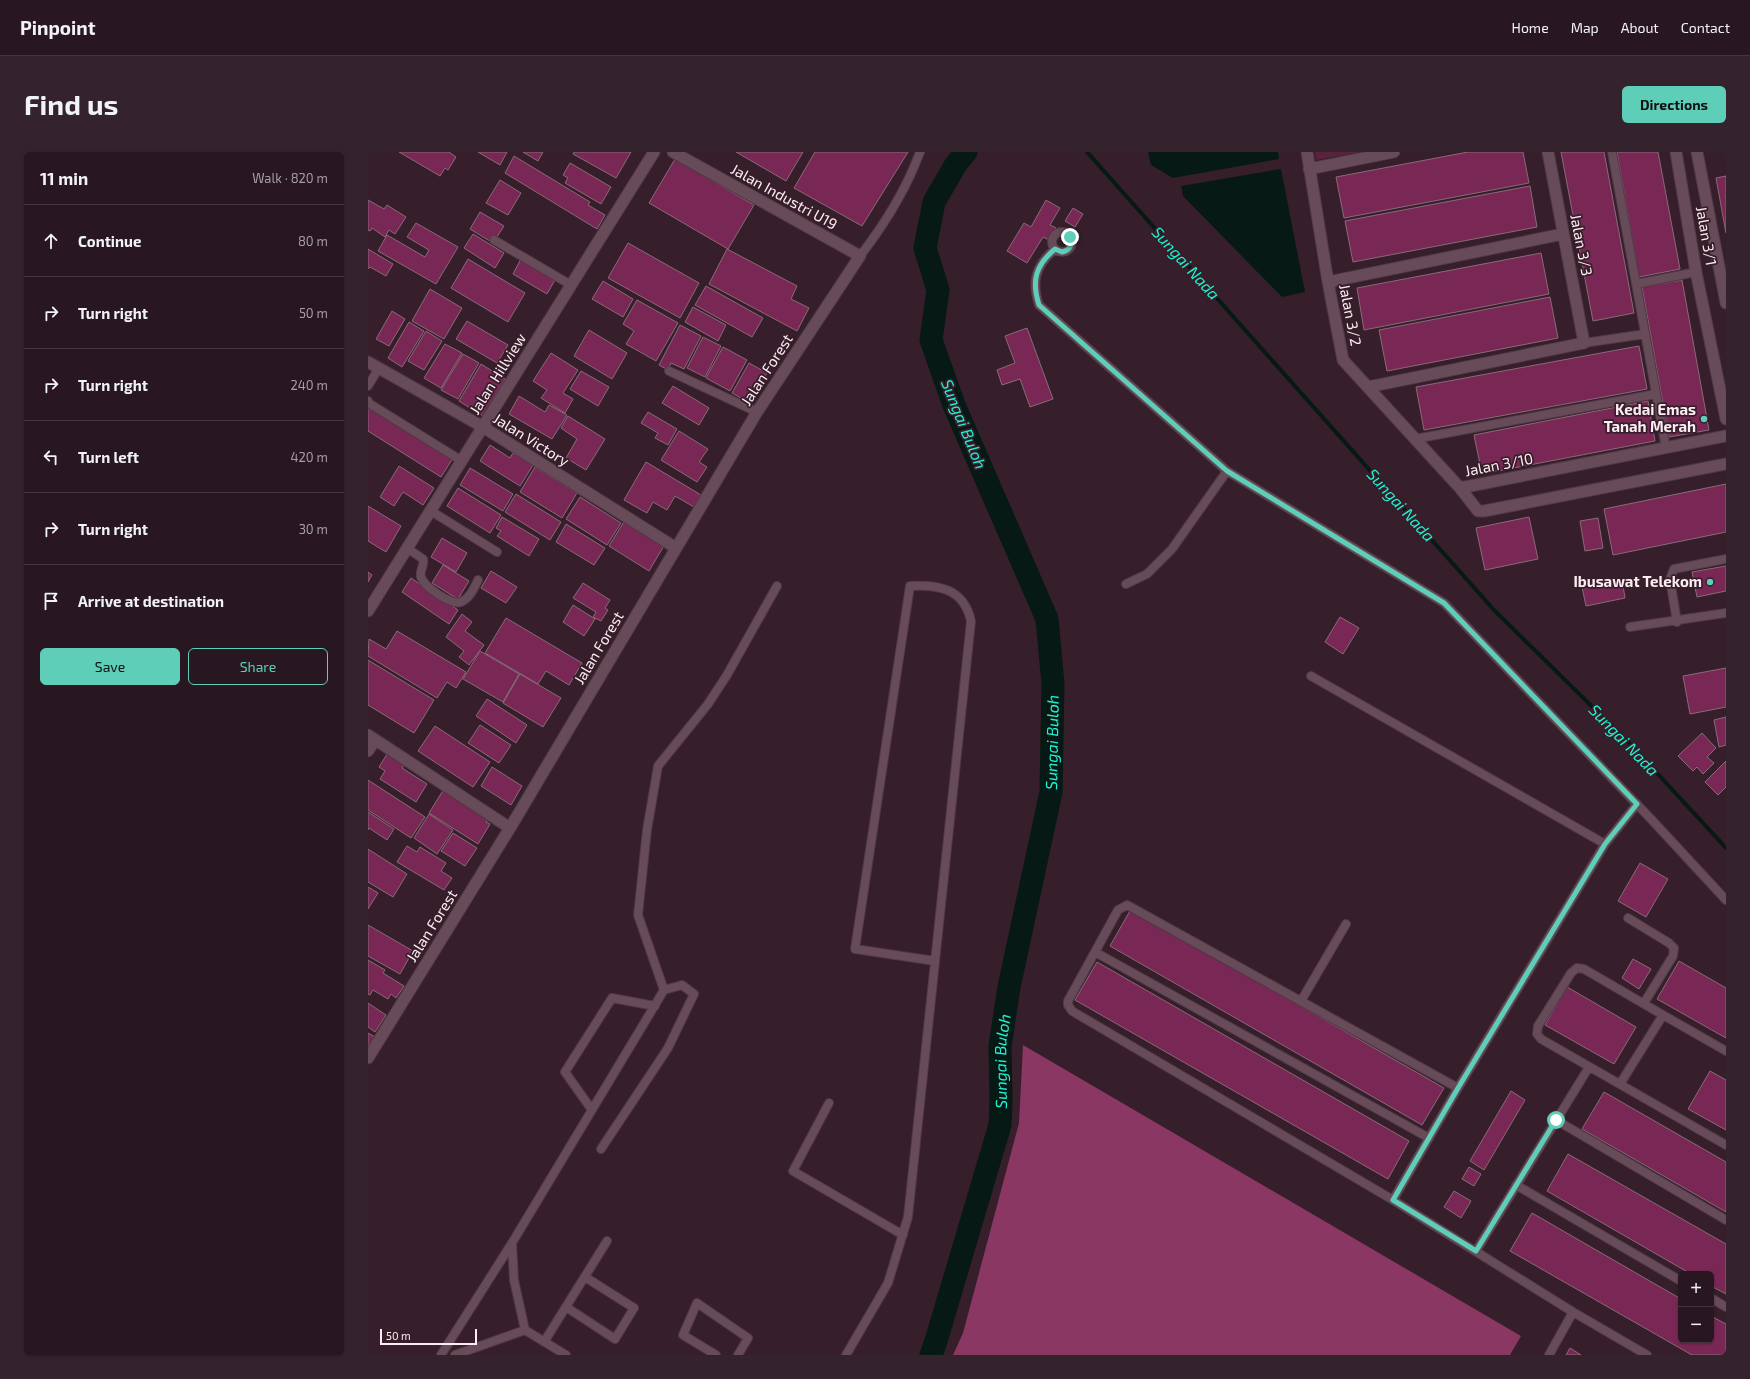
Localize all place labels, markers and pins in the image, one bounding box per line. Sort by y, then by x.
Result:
place label: Kedai Emas Tanah Merah [1604,400,1696,435]
marker: Kedai Emas Tanah Merah [1699,414,1709,424]
place label: Ibusawat Telekom [1573,572,1702,590]
marker: Ibusawat Telekom [1705,577,1715,587]

